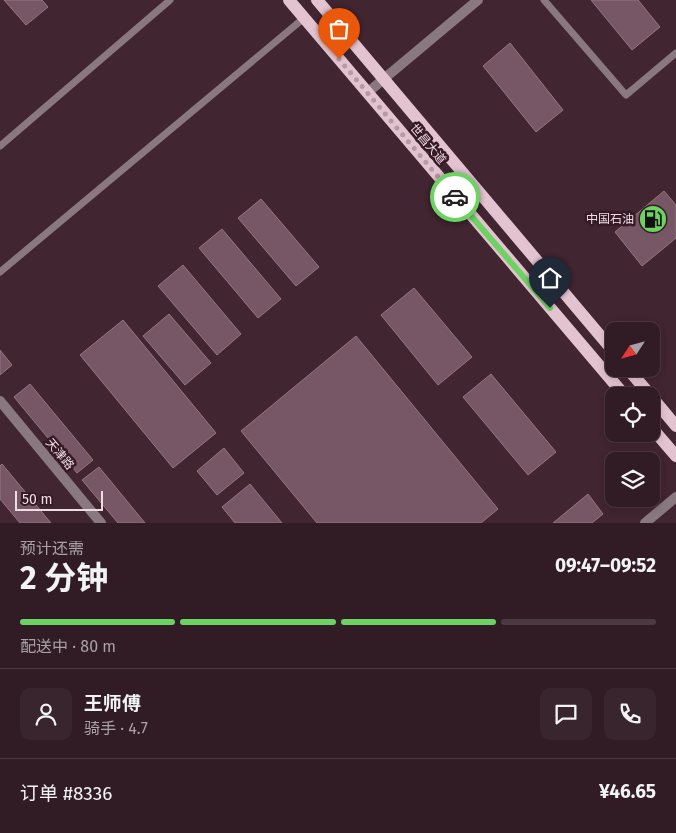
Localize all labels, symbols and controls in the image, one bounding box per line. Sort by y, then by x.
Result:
pin [318,8,360,59]
icon: bag [325,15,353,43]
street label: 世昌大道 [407,121,449,167]
courier [430,172,480,222]
icon: car [441,183,469,211]
fuel station icon: 中国石油 [638,204,668,234]
place label: 中国石油 [586,212,634,226]
pin [529,257,571,308]
icon: home [536,264,564,292]
north arrow [605,322,660,378]
map controls [605,322,660,507]
button: locate [605,387,660,442]
street label: 天津路 [43,436,77,472]
button: layers [605,452,660,507]
scale bar [15,488,102,511]
text: 50 m [22,491,53,508]
text: 预计还需 [20,539,84,558]
text: 09:47–09:52 [555,554,656,577]
text: 2 分钟 [20,559,108,597]
text: 配送中 · 80 m [20,637,116,656]
button: person [20,688,72,740]
button: chat [540,688,592,740]
button: phone [604,688,656,740]
text: 王师傅 [84,692,141,715]
text: 骑手 · 4.7 [84,719,148,738]
text: ¥46.65 [599,780,656,803]
text: 订单 #8336 [20,782,112,805]

